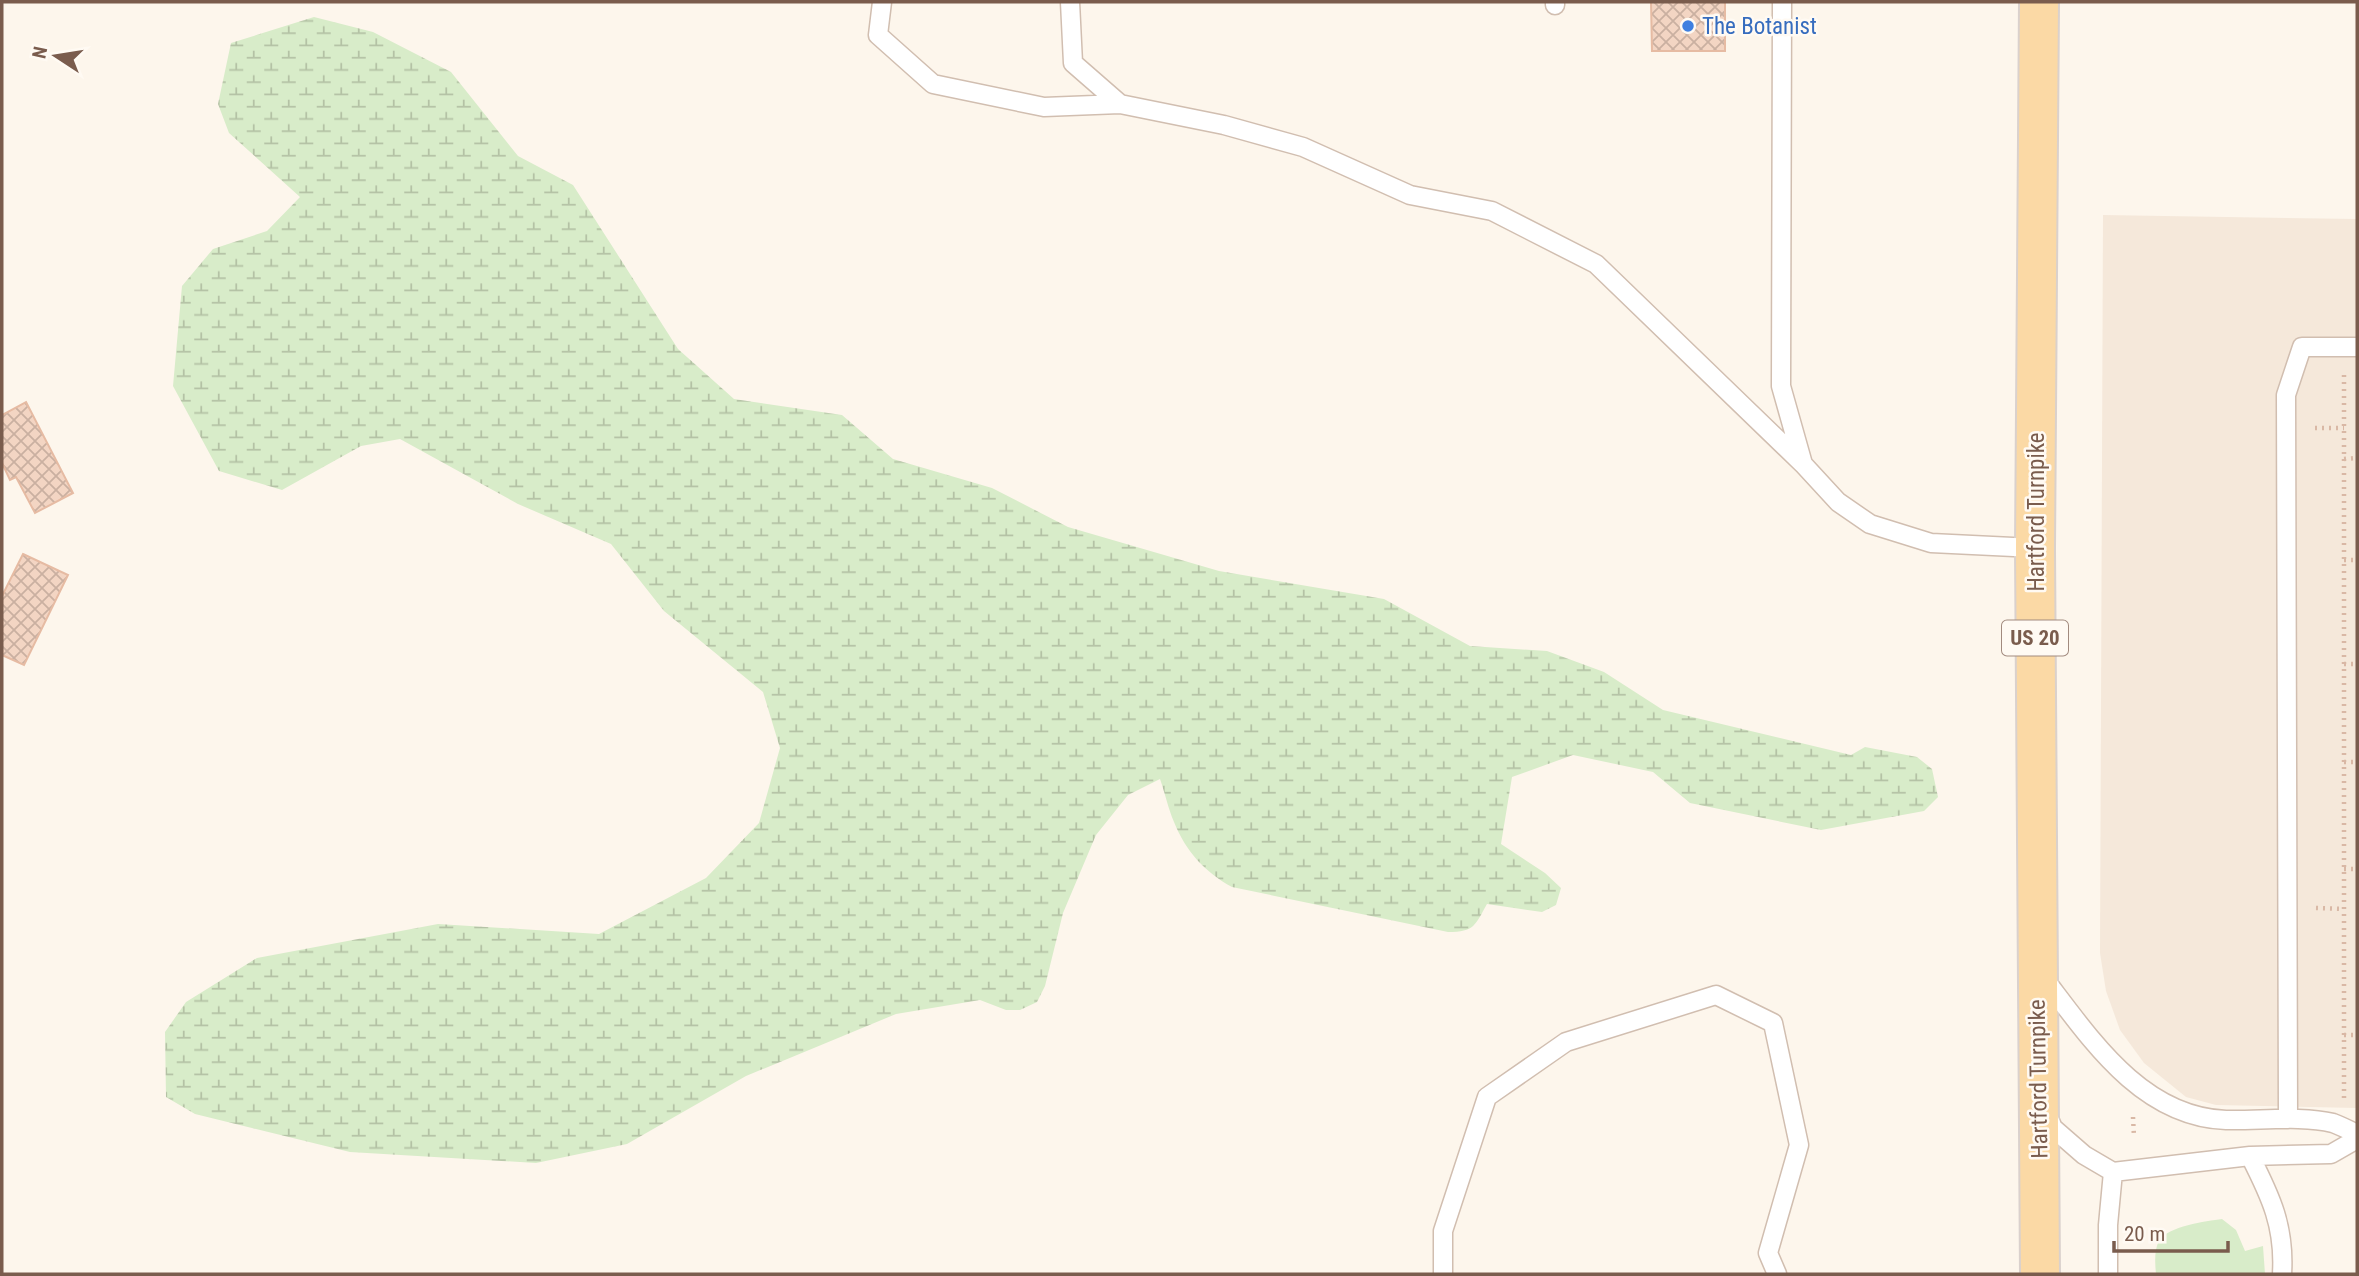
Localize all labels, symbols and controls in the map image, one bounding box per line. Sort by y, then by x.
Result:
place label: The Botanist [1702,13,1817,40]
marker: The Botanist [1680,18,1696,34]
north arrow [21,21,91,91]
text: N [27,44,52,61]
street label: Hartford Turnpike [2023,432,2050,592]
road number: US 20 [2002,620,2068,656]
street label: Hartford Turnpike [2024,999,2053,1159]
scale bar [2114,1210,2228,1254]
text: 20 m [2124,1222,2165,1246]

